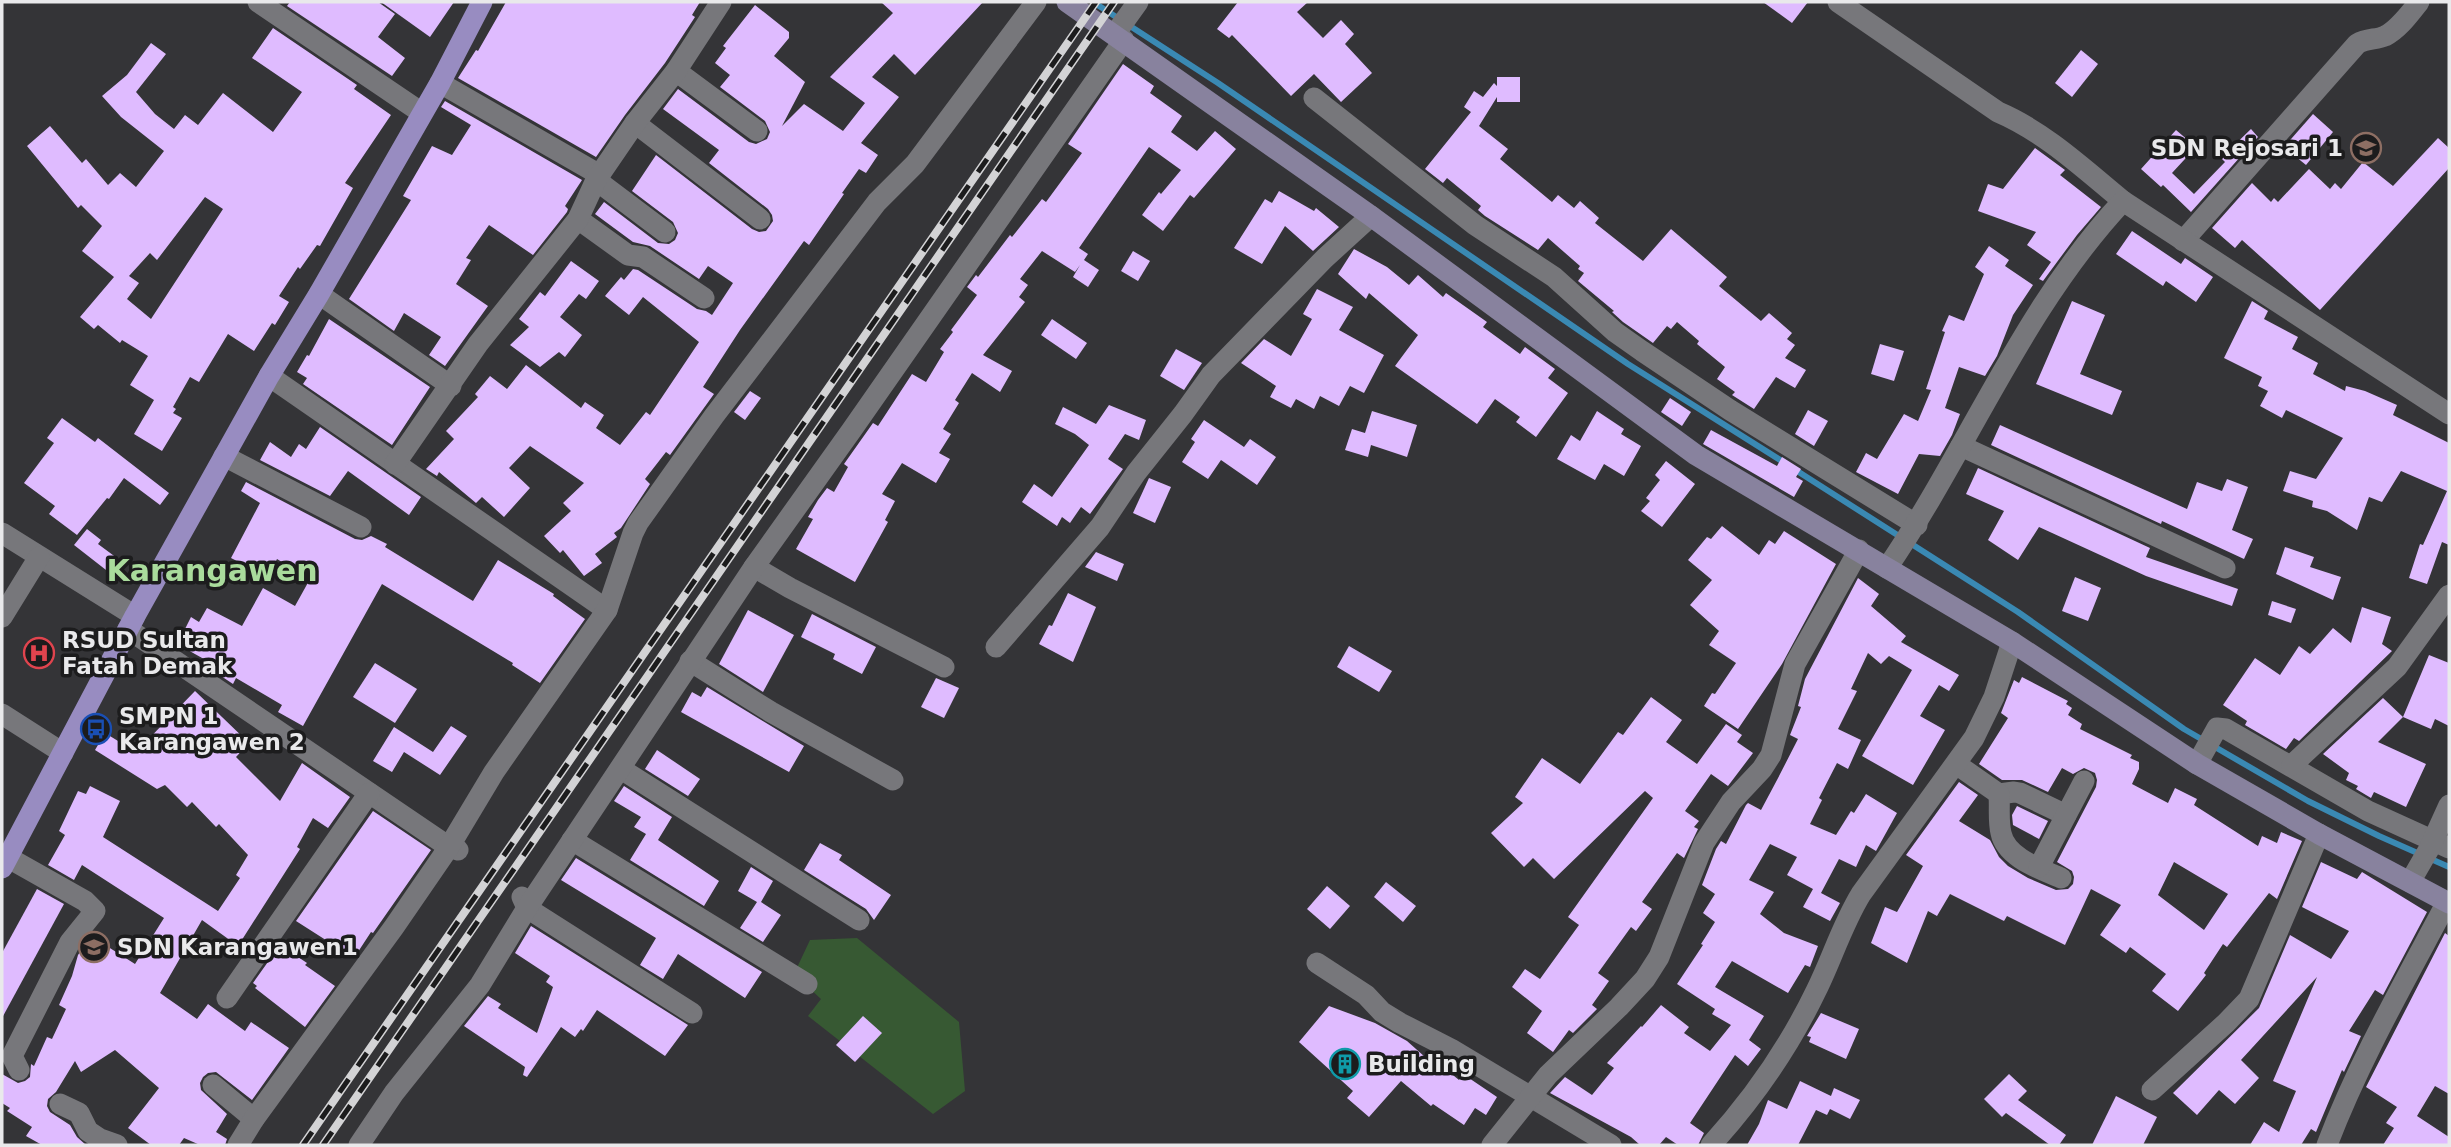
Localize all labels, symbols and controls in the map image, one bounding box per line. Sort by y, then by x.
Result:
school or university icon: SDN Rejosari 1 [2349,131,2383,165]
place label: SDN Rejosari 1 [2151,135,2343,161]
district label: Karangawen [106,553,318,588]
place label: RSUD Sultan Fatah Demak [62,627,233,679]
hospital icon: RSUD Sultan Fatah Demak [22,636,56,670]
place label: SMPN 1 Karangawen 2 [119,703,305,755]
bus stop icon: SMPN 1 Karangawen 2 [79,712,113,746]
school or university icon: SDN Karangawen1 [77,930,111,964]
place label: SDN Karangawen1 [117,934,358,960]
building icon: Building [1328,1047,1362,1081]
place label: Building [1368,1051,1475,1077]

